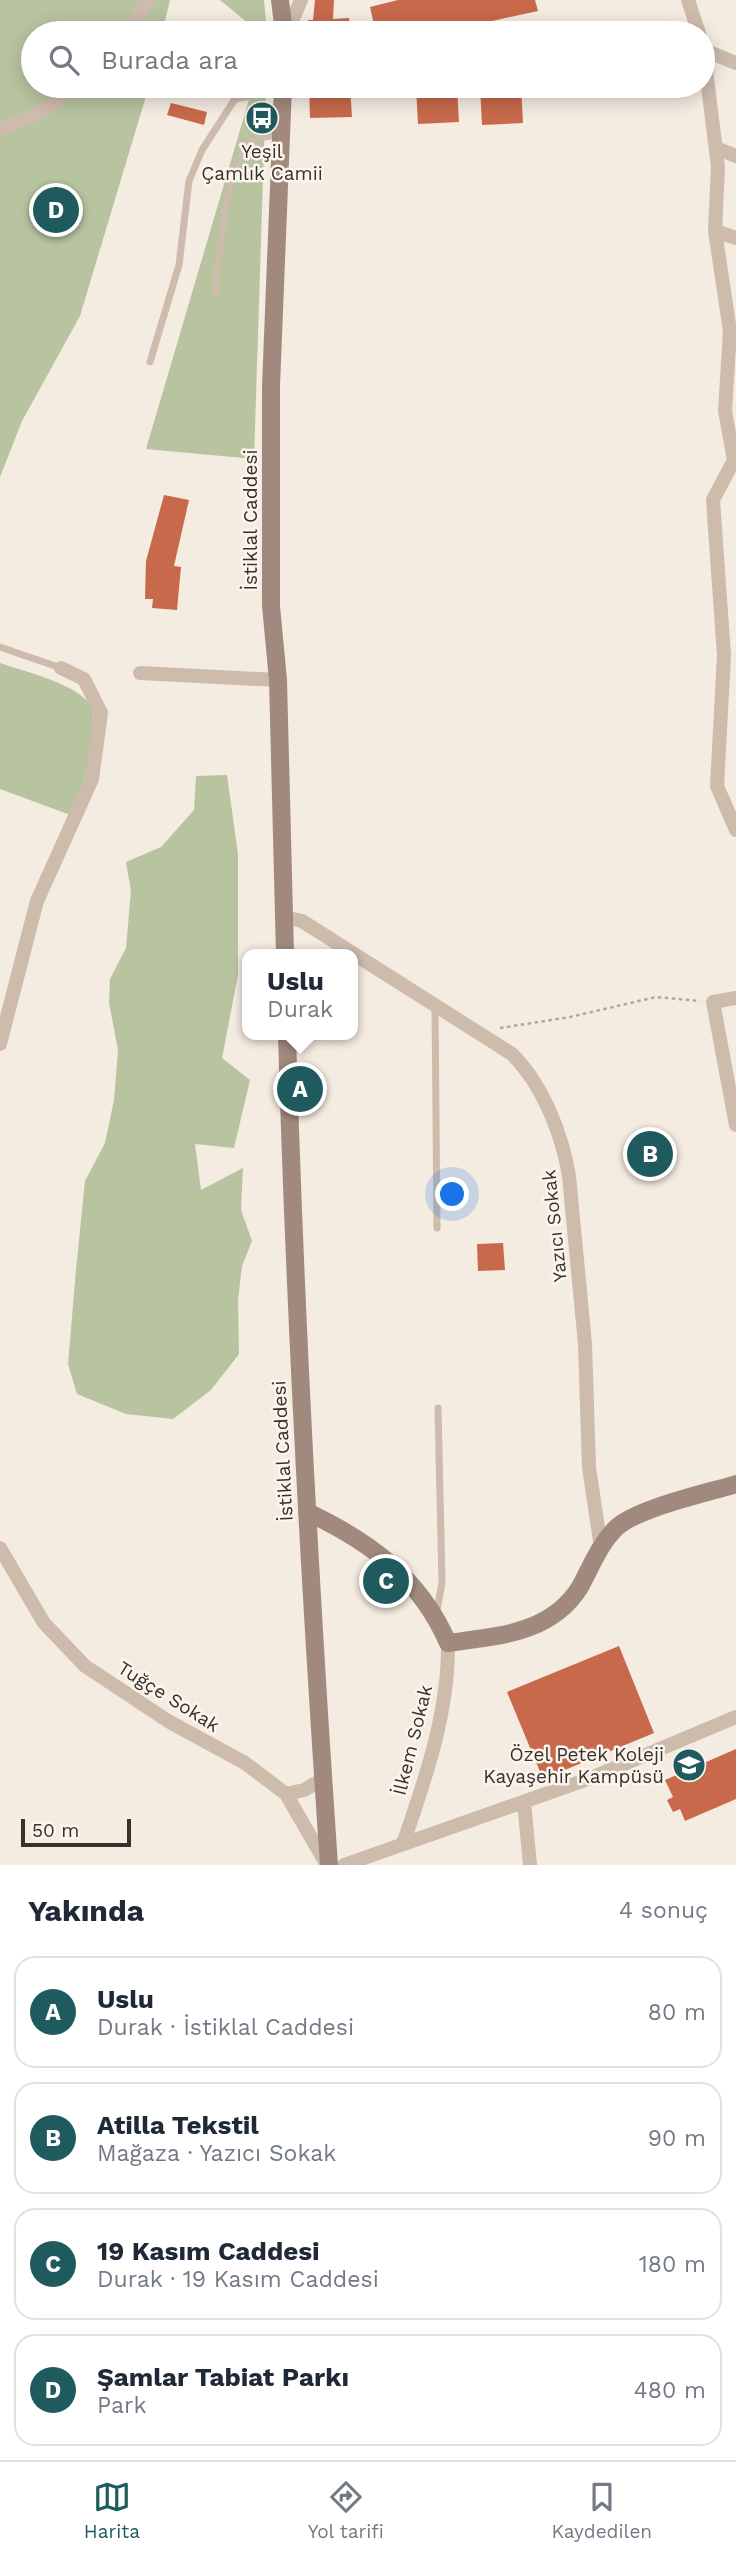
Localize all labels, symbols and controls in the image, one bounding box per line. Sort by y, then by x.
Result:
search box [21,21,715,98]
icon: search [45,41,83,79]
text: Burada ara [101,45,238,75]
bus stop icon: Yeşil Çamlık Camii [243,99,281,137]
place label: Yeşil Çamlık Camii [201,140,323,185]
pin: D [33,184,79,236]
street label: İstiklal Caddesi [239,449,262,591]
popup [242,949,358,1040]
text: Uslu [267,966,324,996]
text: Durak [267,996,333,1023]
pin: A [277,1063,323,1115]
pin: B [627,1128,673,1180]
street label: Yazıcı Sokak [537,1168,572,1283]
your location [435,1177,469,1211]
street label: İstiklal Caddesi [267,1380,298,1522]
pin: C [363,1555,409,1607]
street label: Tuğçe Sokak [114,1656,224,1737]
street label: İlkem Sokak [388,1682,437,1798]
place label: Özel Petek Koleji Kayaşehir Kampüsü [483,1743,664,1788]
school or university icon: Özel Petek Koleji Kayaşehir Kampüsü [670,1746,708,1784]
scale bar [21,1816,131,1848]
text: 50 m [32,1819,79,1842]
text: Yakında [28,1893,144,1928]
text: 4 sonuç [619,1897,708,1924]
text: Uslu [97,1984,154,2014]
text: A [45,1999,61,2026]
text: 80 m [648,1999,706,2026]
text: Durak · İstiklal Caddesi [97,2014,354,2041]
text: Atilla Tekstil [97,2110,259,2140]
text: B [45,2125,61,2152]
text: 90 m [648,2125,706,2152]
text: Mağaza · Yazıcı Sokak [97,2140,336,2167]
text: 19 Kasım Caddesi [97,2236,320,2266]
text: C [45,2251,61,2278]
text: 180 m [639,2251,706,2278]
text: Durak · 19 Kasım Caddesi [97,2266,379,2293]
text: Şamlar Tabiat Parkı [97,2362,349,2392]
text: D [45,2377,61,2404]
text: 480 m [634,2377,706,2404]
text: Park [97,2392,146,2419]
tab: Harita [84,2478,140,2543]
tab: Yol tarifi [308,2478,384,2543]
tab: Kaydedilen [552,2478,652,2543]

